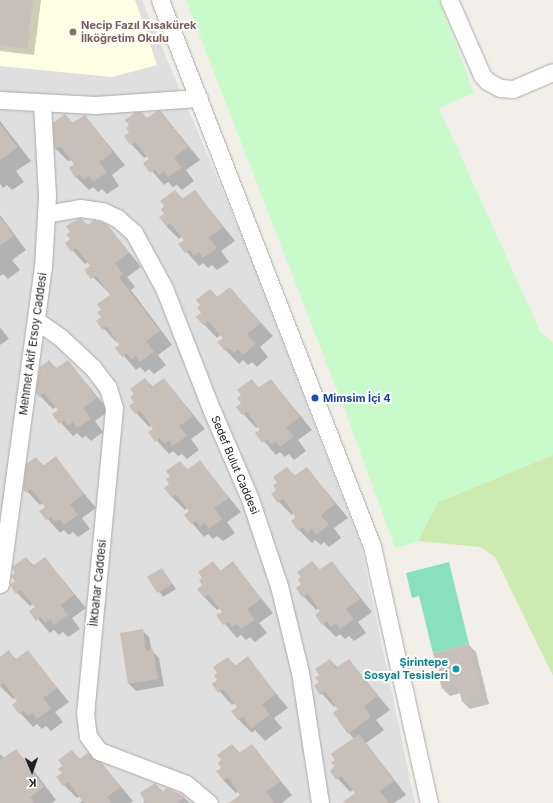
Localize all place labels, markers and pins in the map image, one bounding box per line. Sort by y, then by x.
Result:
place label: Necip Fazıl Kısakürek İlköğretim Okulu [81,19,196,45]
marker: Necip Fazıl Kısakürek İlköğretim Okulu [68,27,78,37]
place label: Mimsim İçi 4 [323,391,391,405]
marker: Mimsim İçi 4 [310,393,320,403]
place label: Şirintepe Sosyal Tesisleri [364,656,448,682]
marker: Şirintepe Sosyal Tesisleri [451,664,461,674]

